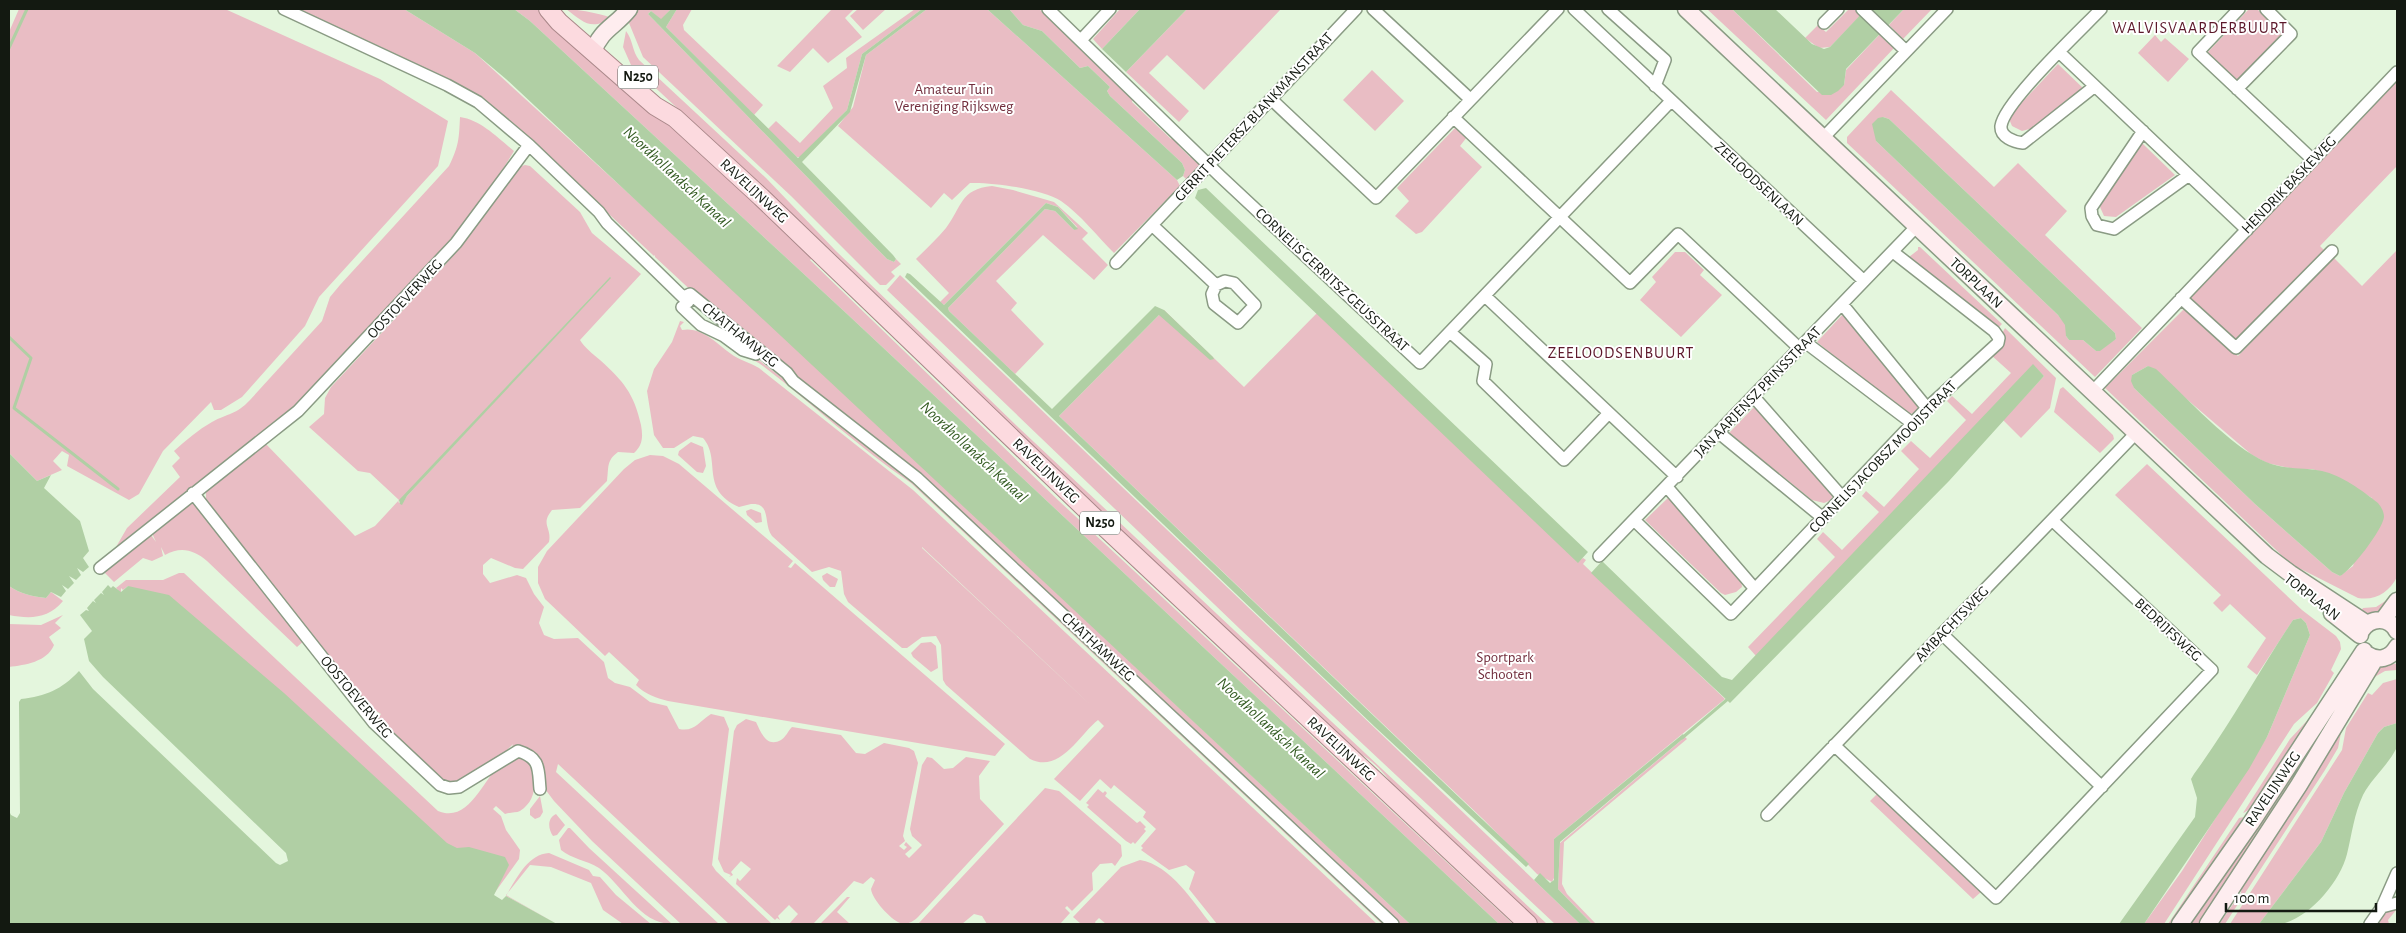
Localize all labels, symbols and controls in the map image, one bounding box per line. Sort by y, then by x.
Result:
district label: WALVISVAARDERBUURT [2112,20,2288,36]
street label: GERRIT PIETERSZ BLANKMANSTRAAT [1172,29,1336,204]
road number: N250 [618,66,658,88]
park label: Amateur Tuin Vereniging Rijksweg [895,82,1014,114]
water label: Noordhollandsch Kanaal [620,123,734,231]
street label: HENDRIK BASKEWEG [2239,133,2339,237]
street label: ZEELOODSENLAAN [1712,139,1806,229]
street label: RAVELIJNWEG [717,156,791,226]
street label: CORNELIS GERRITSZ GEUSSTRAAT [1253,205,1412,355]
street label: TORPLAAN [1947,255,2005,311]
street label: OOSTOEVERWEG [365,256,445,342]
street label: CHATHAMWEG [699,300,781,370]
street label: JAN AARJENSZ PRINSSTRAAT [1692,323,1825,460]
district label: ZEELOODSENBUURT [1548,345,1694,361]
street label: CORNELIS JACOBSZ MOOIJSTRAAT [1806,378,1960,536]
water label: Noordhollandsch Kanaal [917,398,1031,506]
street label: RAVELIJNWEG [1010,436,1082,506]
road number: N250 [1080,512,1120,534]
street label: TORPLAAN [2281,571,2343,623]
street label: AMBACHTSWEG [1912,583,1992,665]
street label: BEDRIJFSWEG [2132,596,2204,664]
street label: CHATHAMWEG [1059,610,1137,684]
park label: Sportpark Schooten [1476,650,1534,682]
street label: OOSTOEVERWEG [317,653,395,741]
water label: Noordhollandsch Kanaal [1214,674,1328,782]
street label: RAVELIJNWEG [1304,714,1378,784]
street label: RAVELIJNWEG [2243,749,2303,829]
scale bar [2226,880,2376,912]
text: 100 m [2234,891,2269,906]

